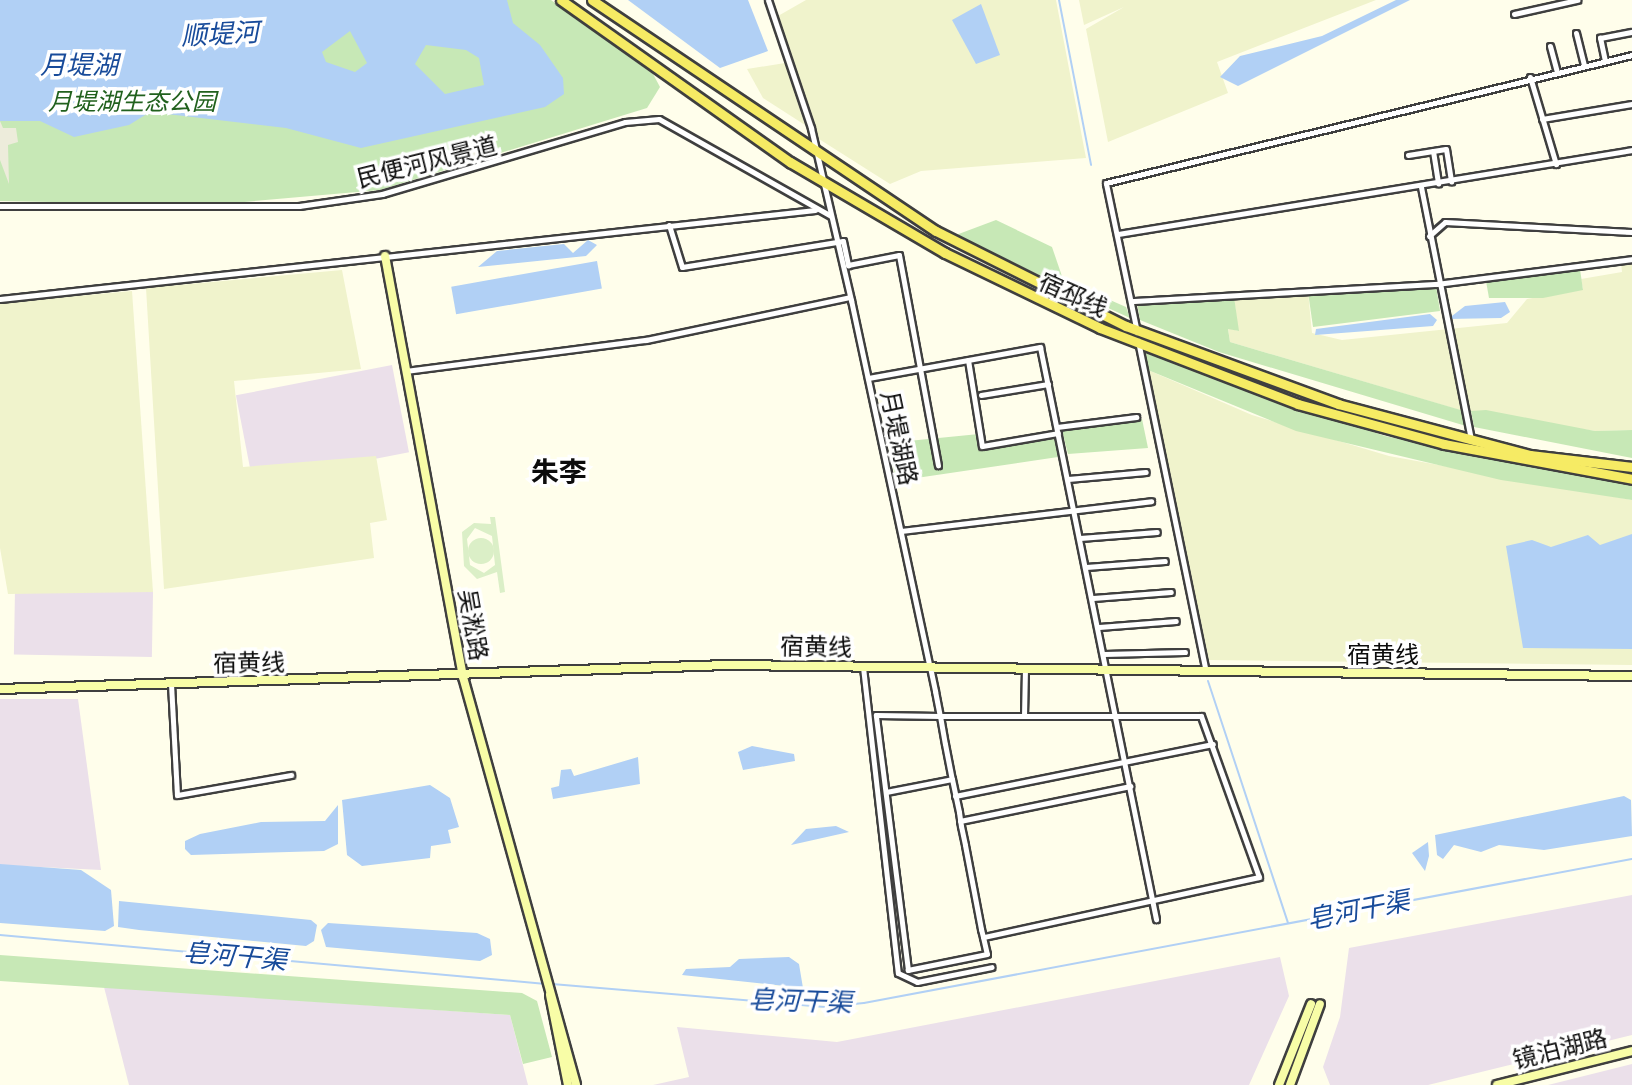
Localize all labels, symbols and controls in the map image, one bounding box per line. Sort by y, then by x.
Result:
water label: 顺堤河 [180,16,260,52]
water label: 月堤湖 [40,49,118,81]
park label: 月堤湖生态公园 [48,88,216,116]
street label: 民便河风景道 [354,131,500,193]
street label: 宿邳线 [1034,267,1112,323]
street label: 月堤湖路 [875,388,923,488]
district label: 朱李 [531,455,587,489]
street label: 吴淞路 [453,587,493,663]
street label: 宿黄线 [780,632,852,662]
street label: 宿黄线 [1347,641,1419,669]
street label: 宿黄线 [213,648,285,678]
water label: 皂河干渠 [1304,885,1412,935]
water label: 皂河干渠 [182,936,288,976]
water label: 皂河干渠 [747,984,853,1018]
street label: 镜泊湖路 [1510,1023,1610,1075]

